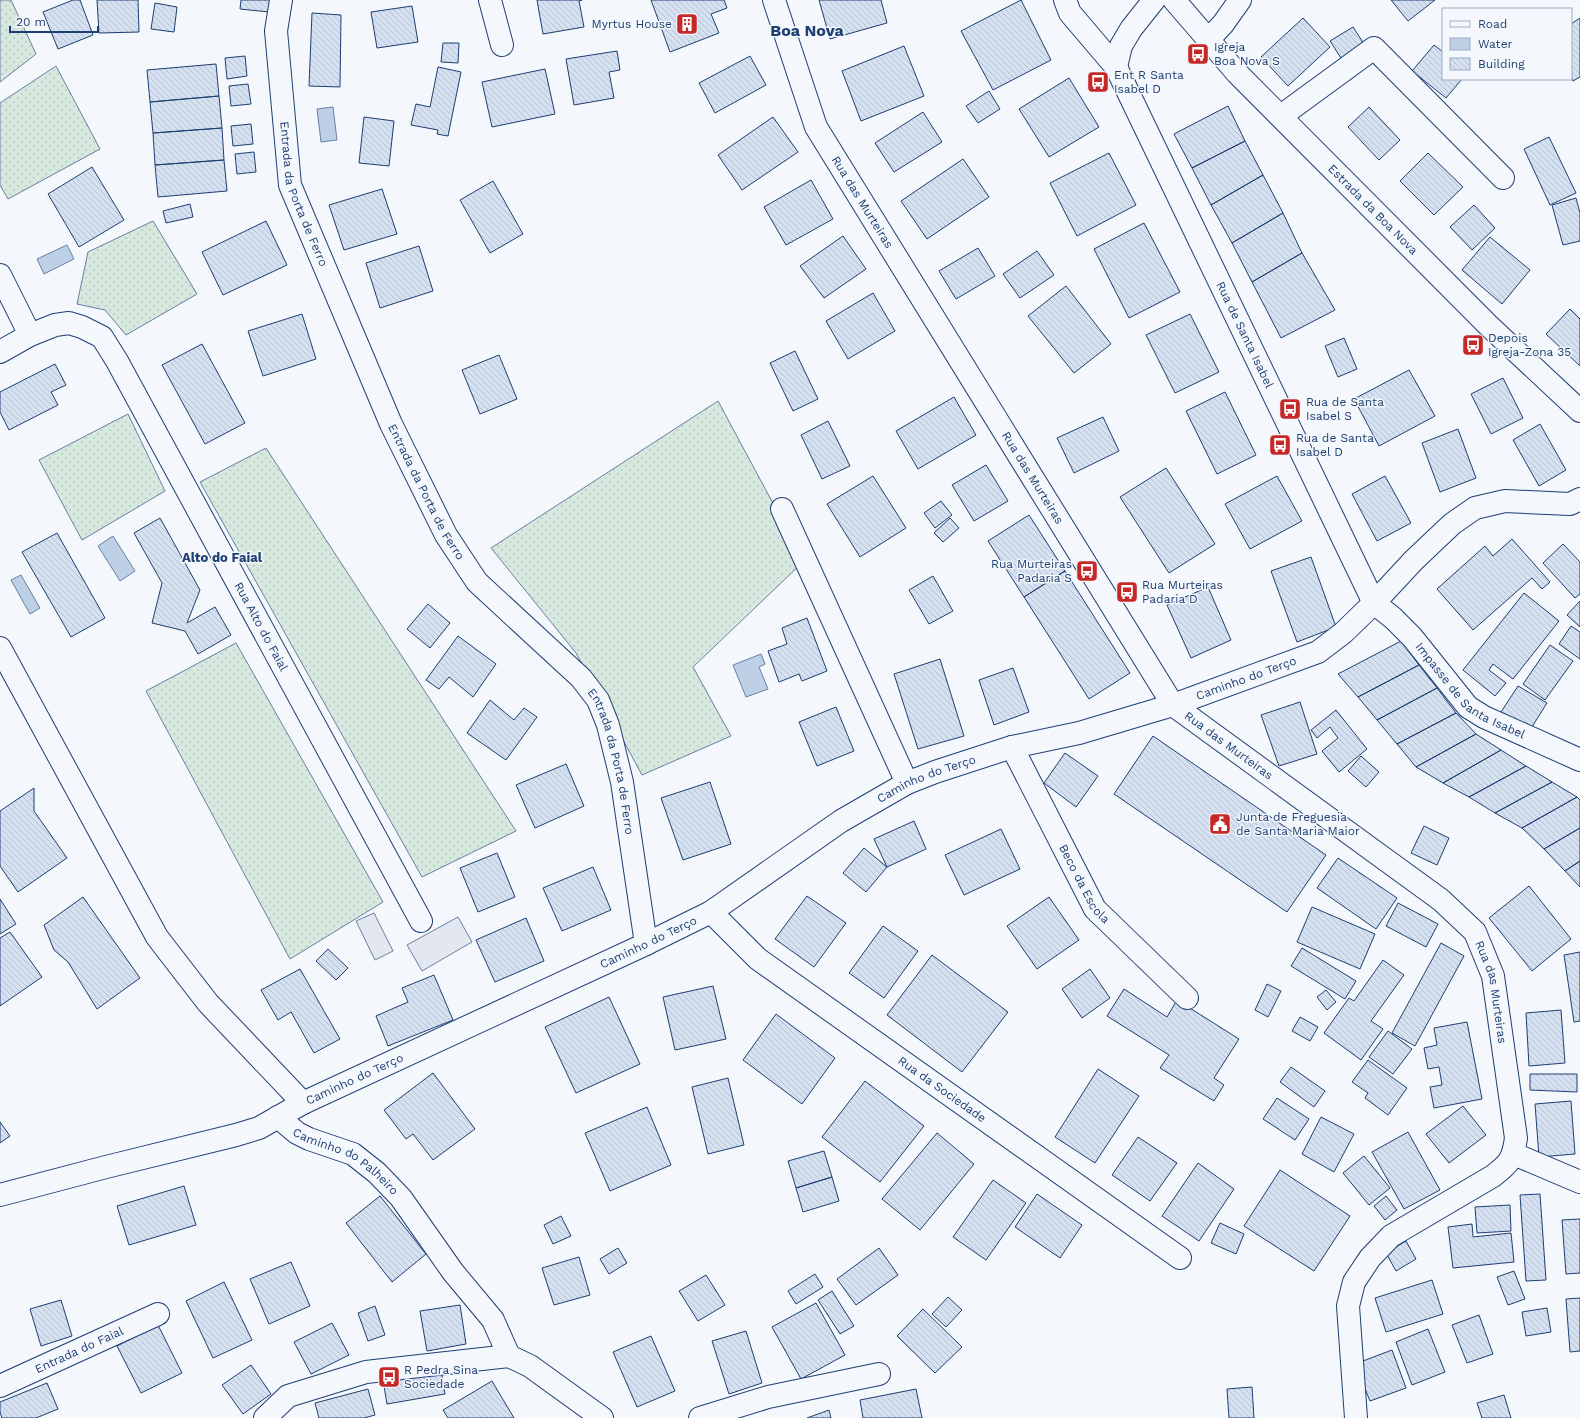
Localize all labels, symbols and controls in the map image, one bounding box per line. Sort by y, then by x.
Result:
scale bar [10,8,98,34]
legend [1442,8,1572,80]
building icon: Myrtus House [674,11,700,37]
text: 20 m [16,15,46,29]
place label: Myrtus House [592,17,672,31]
text: Road [1478,17,1507,31]
district label: Boa Nova [770,21,844,40]
text: Water [1478,37,1513,51]
place label: Igreja Boa Nova S [1214,40,1280,68]
bus stop icon: Igreja Boa Nova S [1185,41,1211,67]
text: Building [1478,57,1525,71]
place label: Ent R Santa Isabel D [1114,68,1184,96]
bus stop icon: Ent R Santa Isabel D [1085,69,1111,95]
street label: Entrada da Porta de Ferro [277,121,331,269]
street label: Rua das Murteiras [829,153,896,251]
street label: Estrada da Boa Nova [1325,162,1421,258]
street label: Rua de Santa Isabel [1213,279,1277,391]
place label: Depois Igreja-Zona 35 [1488,331,1571,359]
bus stop icon: Depois Igreja-Zona 35 [1460,332,1486,358]
place label: Rua de Santa Isabel S [1306,395,1384,423]
bus stop icon: Rua de Santa Isabel S [1277,396,1303,422]
street label: Entrada da Porta de Ferro [385,422,467,563]
street label: Rua das Murteiras [999,429,1066,526]
place label: Rua de Santa Isabel D [1296,431,1374,459]
bus stop icon: Rua de Santa Isabel D [1267,432,1293,458]
district label: Alto do Faial [182,550,263,565]
place label: Rua Murteiras Padaria S [991,557,1072,585]
bus stop icon: Rua Murteiras Padaria S [1074,558,1100,584]
place label: Rua Murteiras Padaria D [1142,578,1223,606]
bus stop icon: Rua Murteiras Padaria D [1114,579,1140,605]
street label: Rua Alto do Faial [231,580,291,674]
street label: Impasse de Santa Isabel [1412,640,1528,742]
street label: Caminho do Terço [1194,654,1298,703]
street label: Entrada da Porta de Ferro [585,686,637,836]
street label: Rua das Murteiras [1182,709,1276,782]
street label: Caminho do Terço [875,752,977,806]
place label: Junta de Freguesia de Santa Maria Maior [1236,810,1360,838]
public building icon: Junta de Freguesia de Santa Maria Maior [1207,811,1233,837]
street label: Beco da Escola [1056,842,1113,926]
street label: Caminho do Terço [598,913,699,971]
street label: Rua das Murteiras [1472,938,1510,1044]
street label: Caminho do Terço [304,1050,406,1108]
street label: Rua da Sociedade [895,1053,989,1125]
street label: Caminho do Palheiro [290,1125,401,1198]
street label: Entrada do Faial [33,1324,126,1376]
place label: R Pedra Sina Sociedade [404,1363,478,1391]
bus stop icon: R Pedra Sina Sociedade [376,1364,402,1390]

